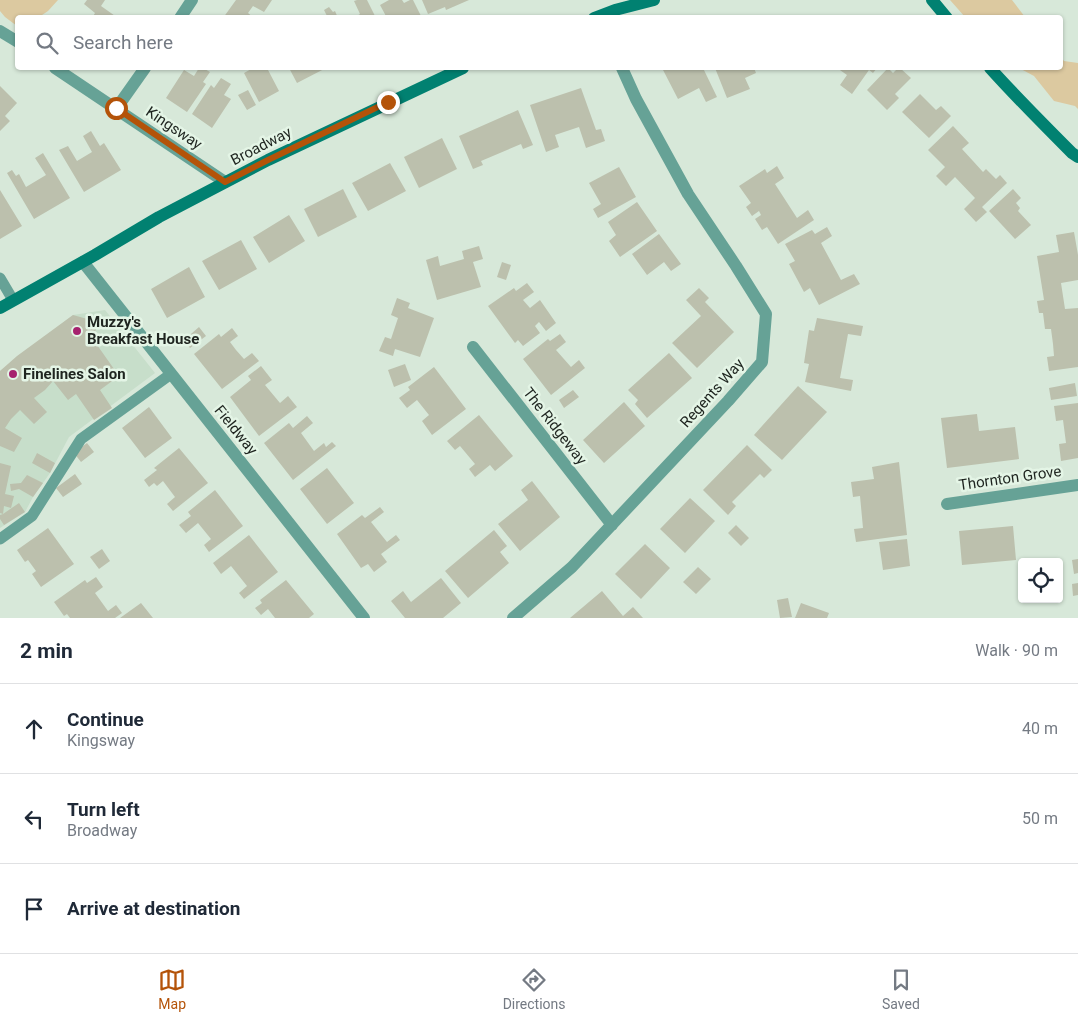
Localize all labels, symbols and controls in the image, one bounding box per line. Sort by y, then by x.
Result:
search box [15,15,1063,70]
icon: search [33,29,61,57]
text: Search here [73,31,173,54]
route end [377,91,400,114]
route start [105,97,128,120]
street label: Kingsway [142,103,206,153]
street label: Broadway [228,123,294,169]
place label: Muzzy's Breakfast House [87,313,199,348]
marker: Muzzy's Breakfast House [71,325,83,337]
street label: Regents Way [676,355,748,431]
place label: Finelines Salon [23,365,126,383]
marker: Finelines Salon [7,368,19,380]
street label: The Ridgeway [519,384,591,468]
street label: Fieldway [211,402,261,458]
street label: Thornton Grove [958,462,1062,494]
map controls [1018,558,1063,603]
button: locate [1018,558,1063,603]
text: 2 min [20,639,73,663]
text: Walk · 90 m [975,641,1058,660]
text: Continue [67,708,144,731]
icon: ahead [20,715,48,743]
text: 40 m [1022,719,1058,738]
text: Kingsway [67,731,135,750]
text: Turn left [67,798,140,821]
icon: left [20,805,48,833]
text: 50 m [1022,809,1058,828]
text: Broadway [67,821,137,840]
icon: arrive [20,895,48,923]
text: Arrive at destination [67,897,240,920]
tab: Map [158,966,186,1012]
tab: Directions [503,966,566,1012]
tab: Saved [882,966,920,1012]

